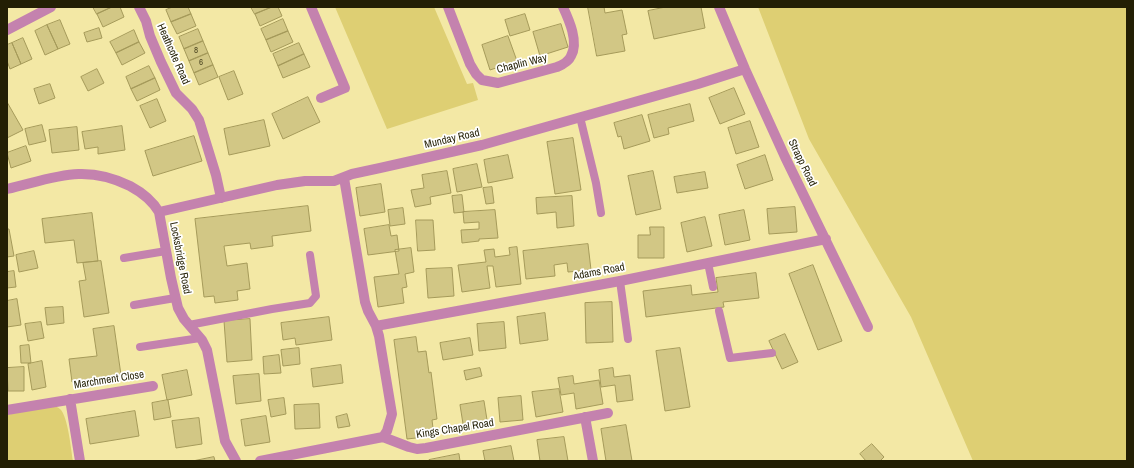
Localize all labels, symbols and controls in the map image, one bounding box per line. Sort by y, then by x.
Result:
street label: Heathcote Road [154,22,192,86]
house number: 8 [194,46,198,56]
street label: Chaplin Way [496,51,548,77]
house number: 6 [199,58,203,68]
street label: Munday Road [423,126,481,152]
street label: Strapp Road [785,137,819,189]
street label: Locksbridge Road [167,221,193,295]
street label: Adams Road [572,261,626,283]
street label: Marchment Close [73,368,145,392]
street label: Kings Chapel Road [415,416,495,442]

